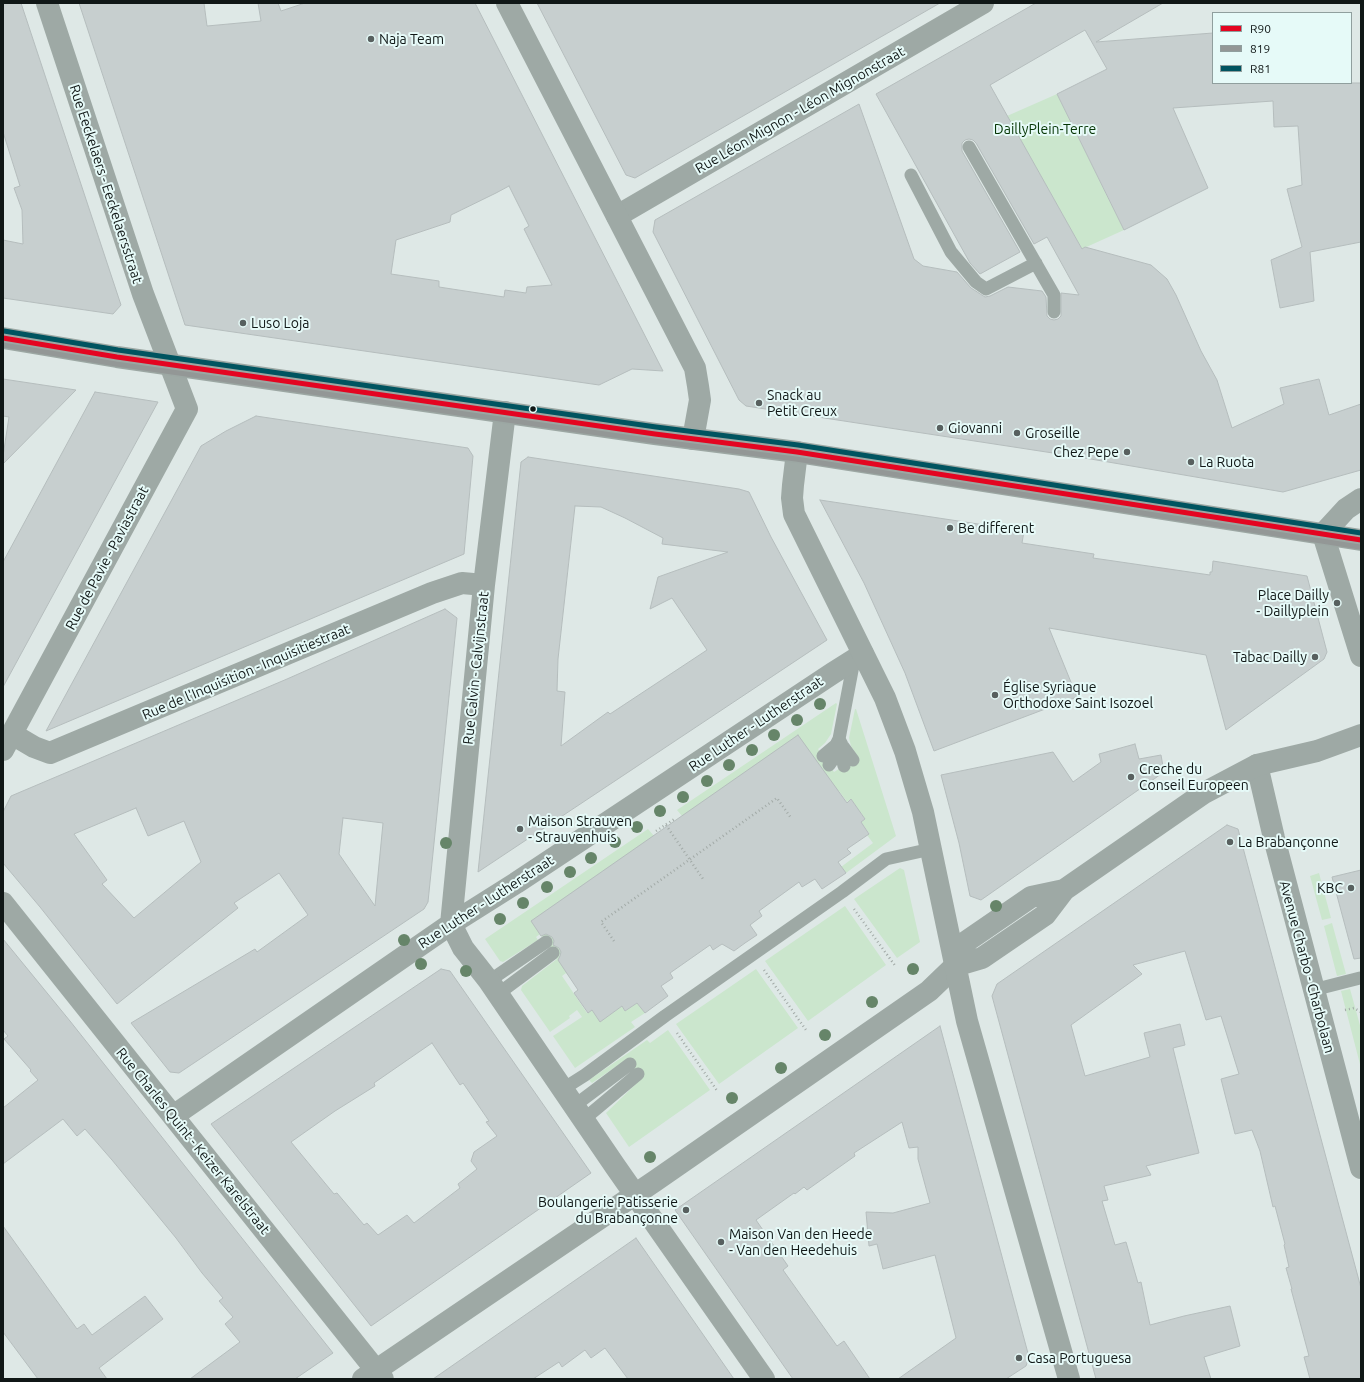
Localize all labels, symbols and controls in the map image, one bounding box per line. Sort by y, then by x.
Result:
legend [1212,12,1352,84]
text: R90 [1250,22,1271,35]
place label: Naja Team [379,31,444,47]
marker: Naja Team [366,34,376,44]
text: 819 [1250,42,1270,55]
street label: Rue Léon Mignon - Léon Mignonstraat [692,43,908,177]
text: R81 [1250,62,1271,75]
street label: Rue Eeckelaers - Eeckelaersstraat [66,82,146,286]
park label: DaillyPlein-Terre [994,121,1096,137]
place label: Luso Loja [251,315,310,331]
marker: Luso Loja [238,318,248,328]
place label: Snack au Petit Creux [767,387,837,420]
marker: Snack au Petit Creux [754,398,764,408]
unlabelled marker [528,404,538,414]
place label: Giovanni [948,420,1002,436]
marker: Giovanni [935,423,945,433]
place label: Groseille [1025,425,1080,441]
marker: Groseille [1012,428,1022,438]
place label: Chez Pepe [1053,444,1119,460]
marker: Chez Pepe [1122,447,1132,457]
place label: La Ruota [1199,454,1254,470]
marker: La Ruota [1186,457,1196,467]
street label: Rue de Pavie - Paviastraat [62,483,152,633]
place label: Be different [958,520,1034,536]
marker: Be different [945,523,955,533]
place label: Place Dailly - Daillyplein [1256,587,1329,620]
street label: Rue Calvin - Calvijnstraat [460,591,492,745]
marker: Place Dailly - Daillyplein [1332,598,1342,608]
street label: Rue de l'Inquisition - Inquisitiestraat [140,620,352,724]
place label: Tabac Dailly [1233,649,1307,665]
marker: Tabac Dailly [1310,652,1320,662]
street label: Rue Luther - Lutherstraat [686,673,826,775]
place label: Église Syriaque Orthodoxe Saint Isozoel [1003,679,1153,712]
marker: Église Syriaque Orthodoxe Saint Isozoel [990,690,1000,700]
place label: Creche du Conseil Europeen [1139,761,1249,794]
marker: Creche du Conseil Europeen [1126,772,1136,782]
place label: Maison Strauven - Strauvenhuis [528,813,632,846]
marker: Maison Strauven - Strauvenhuis [515,824,525,834]
place label: La Brabançonne [1238,834,1339,850]
marker: La Brabançonne [1225,837,1235,847]
street label: Rue Luther - Lutherstraat [415,852,557,952]
street label: Avenue Charbo - Charbolaan [1276,879,1338,1055]
place label: KBC [1317,880,1343,896]
marker: KBC [1346,883,1356,893]
street label: Rue Charles Quint - Keizer Karelstraat [113,1044,273,1238]
place label: Boulangerie Patisserie du Brabançonne [538,1194,678,1226]
marker: Boulangerie Patisserie du Brabançonne [681,1205,691,1215]
place label: Maison Van den Heede - Van den Heedehuis [729,1226,873,1258]
marker: Maison Van den Heede - Van den Heedehuis [716,1237,726,1247]
place label: Casa Portuguesa [1027,1350,1132,1366]
marker: Casa Portuguesa [1014,1353,1024,1363]

